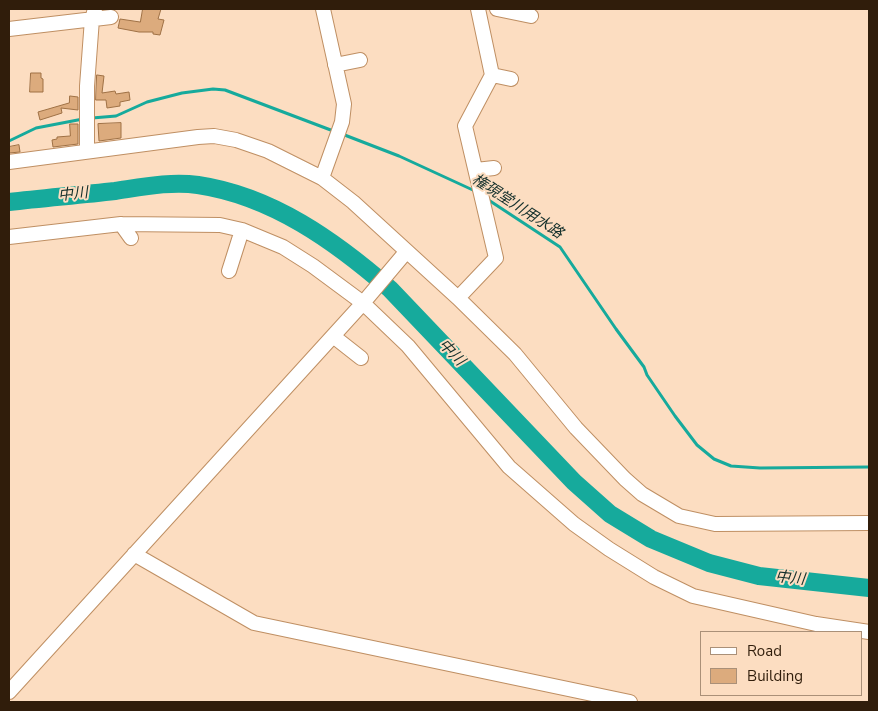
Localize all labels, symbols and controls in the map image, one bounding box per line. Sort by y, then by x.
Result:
water label: 権現堂川用水路 [468,171,566,243]
water label: 中川 [57,184,89,206]
water label: 中川 [434,336,468,370]
water label: 中川 [774,568,806,590]
legend [700,631,863,696]
text: Road [747,641,782,661]
text: Building [747,666,803,686]

